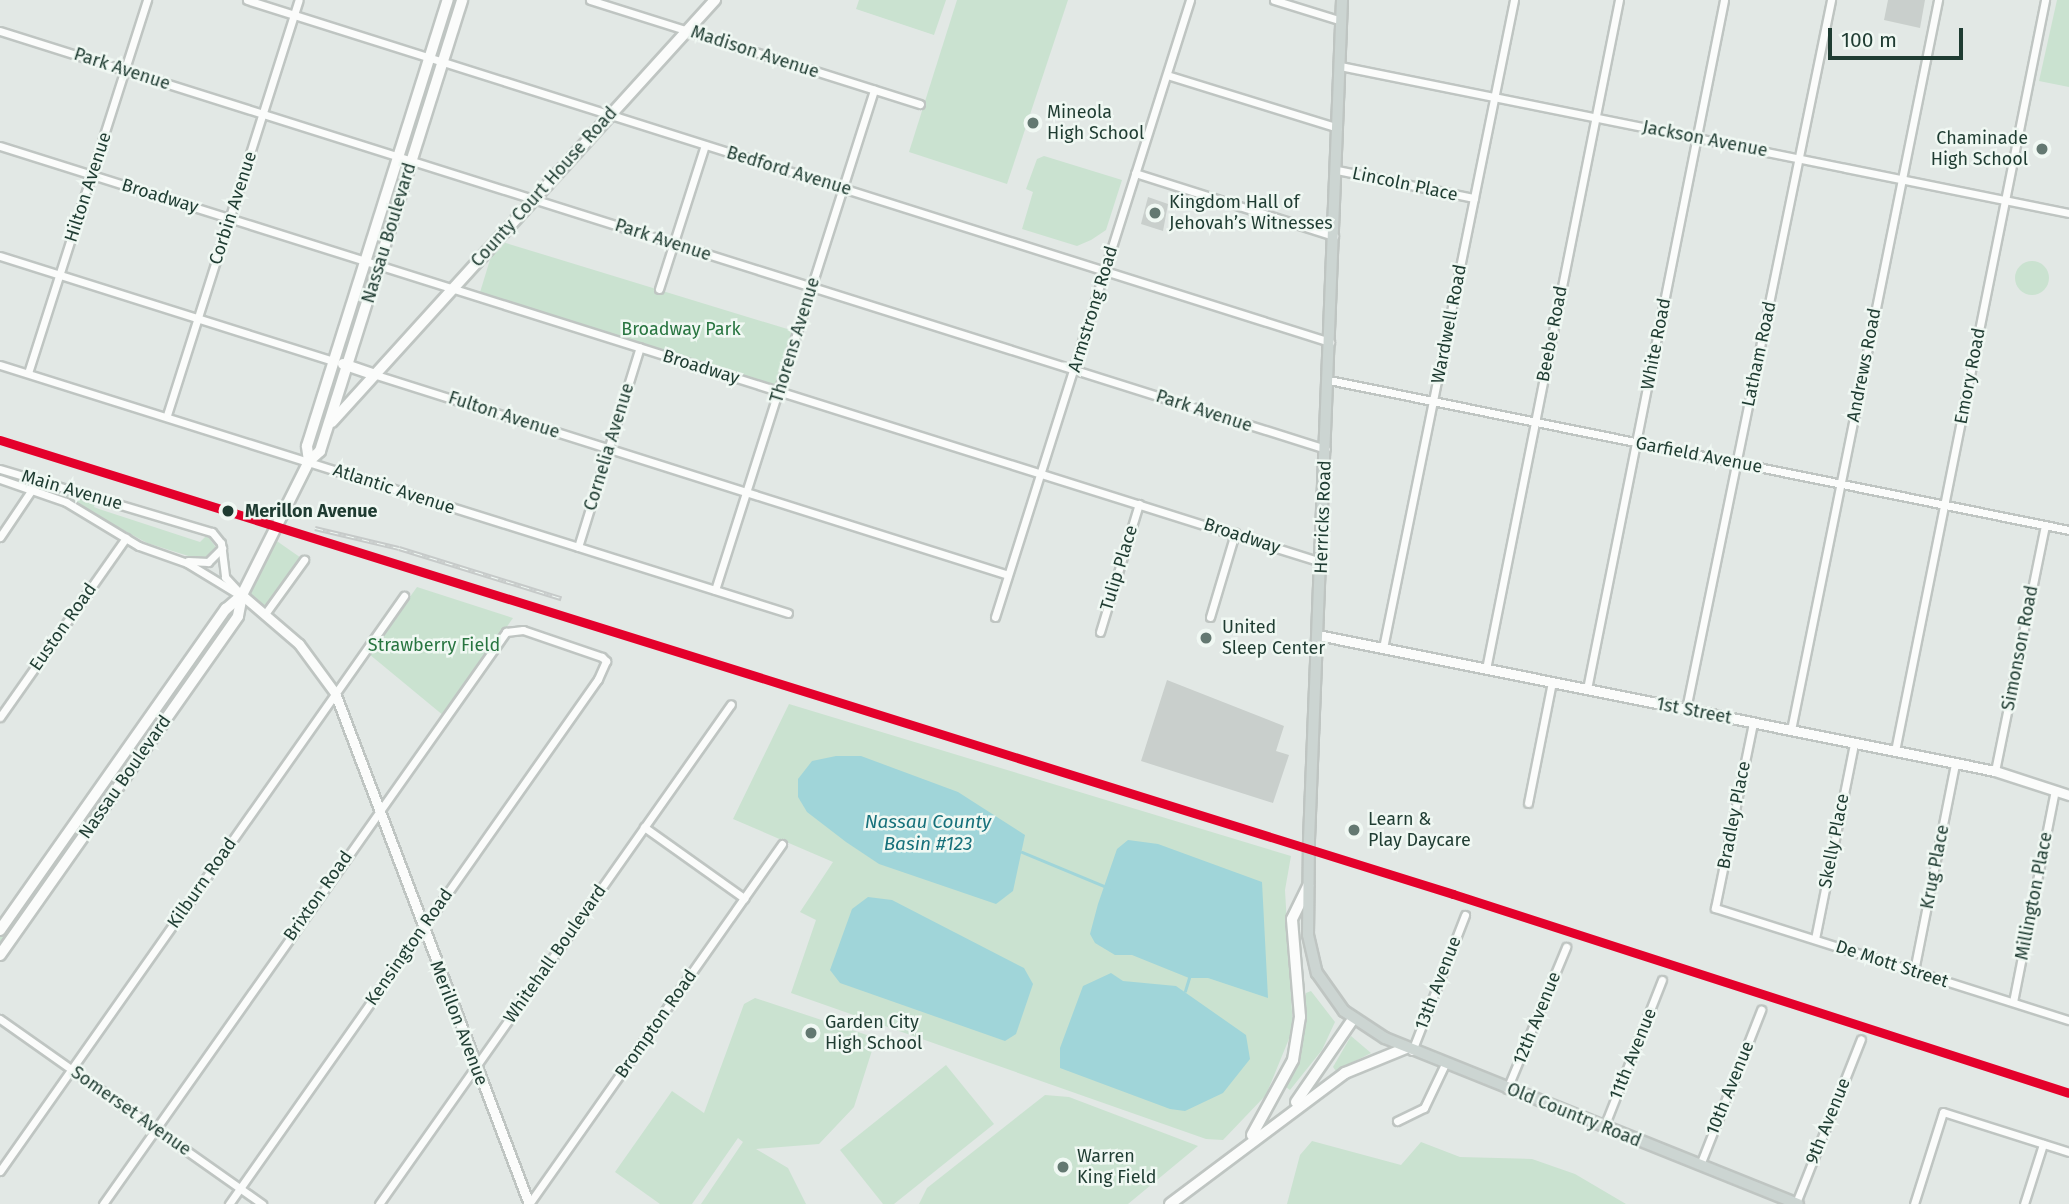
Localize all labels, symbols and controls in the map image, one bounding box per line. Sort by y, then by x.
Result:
scale bar [1831,14,1966,58]
street label: Madison Avenue [688,21,822,83]
text: 100 m [1841,27,1897,53]
street label: Park Avenue [71,43,173,95]
place label: Mineola High School [1047,102,1144,144]
street label: County Court House Road [466,103,622,271]
marker: Mineola High School [1025,115,1041,131]
street label: Jackson Avenue [1641,116,1769,162]
place label: Chaminade High School [1931,128,2028,170]
street label: Hilton Avenue [60,129,116,245]
marker: Chaminade High School [2034,141,2050,157]
street label: Bedford Avenue [724,142,854,200]
street label: Corbin Avenue [204,149,262,267]
street label: Nassau Boulevard [357,160,421,306]
street label: Lincoln Place [1350,162,1460,206]
street label: Broadway [119,174,201,218]
place label: Kingdom Hall of Jehovah’s Witnesses [1169,192,1333,234]
marker: Kingdom Hall of Jehovah’s Witnesses [1147,205,1163,221]
street label: Park Avenue [612,214,714,266]
street label: Armstrong Road [1064,243,1122,375]
street label: Wardwell Road [1427,263,1471,385]
street label: Thorens Avenue [766,275,824,405]
street label: Beebe Road [1532,284,1572,384]
street label: White Road [1637,296,1675,392]
street label: Latham Road [1737,299,1781,409]
street label: Andrews Road [1842,306,1886,424]
park label: Broadway Park [621,318,741,340]
street label: Emory Road [1950,326,1990,426]
street label: Broadway [660,345,742,389]
street label: Cornelia Avenue [579,381,639,513]
street label: Park Avenue [1153,385,1255,437]
street label: Fulton Avenue [446,387,562,443]
street label: Garfield Avenue [1634,432,1764,478]
street label: Atlantic Avenue [330,459,458,519]
street label: Herricks Road [1310,460,1336,574]
street label: Main Avenue [19,465,125,515]
marker: Merillon Avenue [217,500,239,522]
place label: Merillon Avenue [245,500,377,522]
street label: Broadway [1201,513,1283,559]
street label: Tulip Place [1096,523,1142,613]
street label: Euston Road [25,579,101,675]
street label: Simonson Road [1997,584,2043,712]
place label: United Sleep Center [1222,617,1325,660]
marker: United Sleep Center [1196,628,1216,648]
park label: Strawberry Field [368,634,500,656]
street label: 1st Street [1654,693,1734,729]
street label: Nassau Boulevard [74,711,176,843]
street label: Bradley Place [1713,759,1755,871]
street label: Skelly Place [1814,792,1854,890]
place label: Learn & Play Daycare [1368,809,1471,852]
water label: Nassau County Basin #123 [865,811,991,855]
marker: Learn & Play Daycare [1346,822,1362,838]
street label: Krug Place [1916,823,1954,911]
street label: Millington Place [2011,830,2057,962]
street label: Kilburn Road [163,833,241,933]
street label: Brixton Road [279,847,357,945]
street label: Whitehall Boulevard [499,880,611,1028]
street label: Kensington Road [361,884,457,1010]
street label: 13th Avenue [1410,933,1466,1033]
street label: De Mott Street [1833,936,1951,992]
street label: Merillon Avenue [425,958,493,1088]
street label: Brompton Road [611,966,701,1082]
street label: 12th Avenue [1509,968,1565,1068]
street label: 11th Avenue [1605,1005,1661,1103]
place label: Garden City High School [825,1012,922,1054]
marker: Garden City High School [803,1025,819,1041]
street label: 10th Avenue [1701,1038,1759,1138]
street label: Somerset Avenue [67,1062,195,1160]
street label: 9th Avenue [1801,1075,1855,1167]
street label: Old Country Road [1504,1078,1644,1152]
place label: Warren King Field [1077,1146,1156,1188]
marker: Warren King Field [1055,1159,1071,1175]

